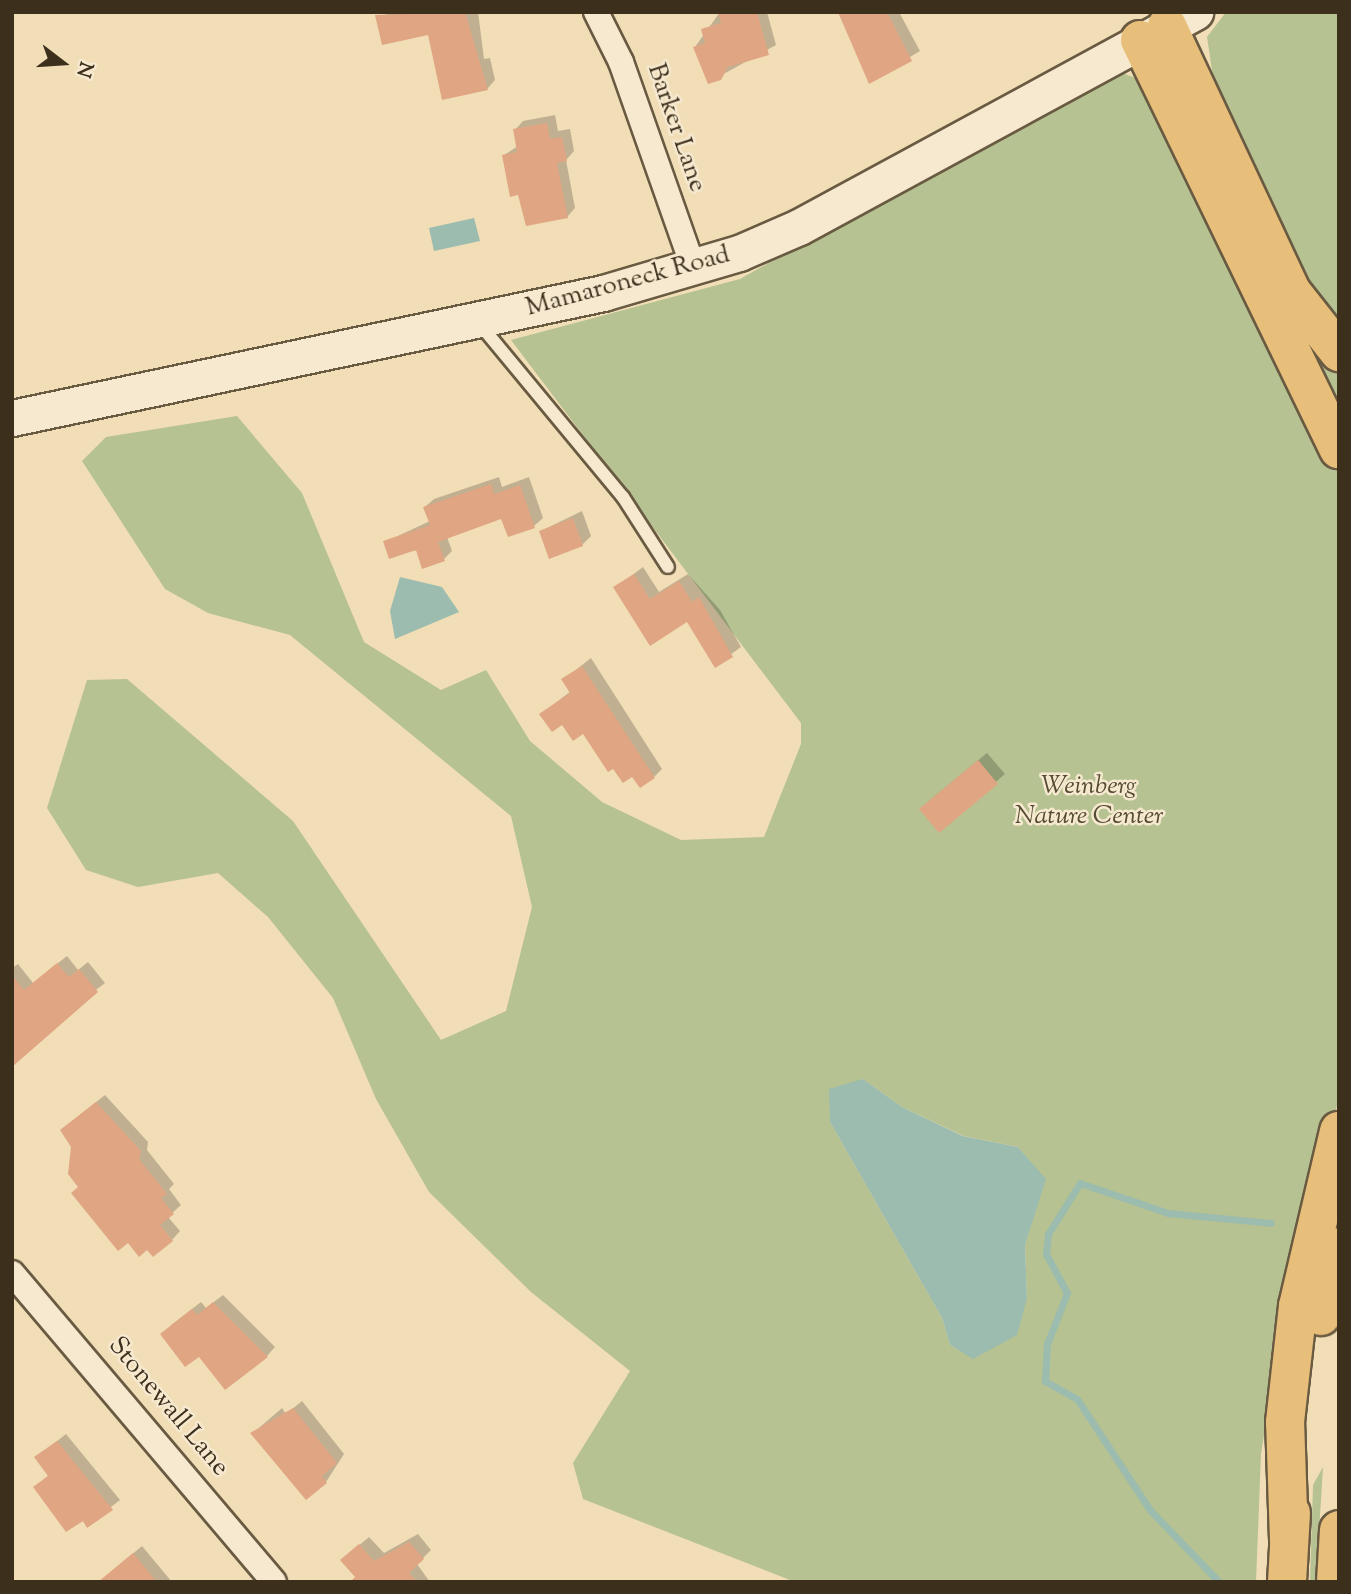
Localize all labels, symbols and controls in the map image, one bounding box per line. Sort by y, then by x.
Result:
north arrow [28,28,98,98]
text: N [68,58,99,80]
street label: Barker Lane [640,60,712,196]
street label: Mamaroneck Road [523,240,733,324]
park label: Weinberg Nature Center [1015,771,1163,832]
street label: Stonewall Lane [101,1331,235,1483]

